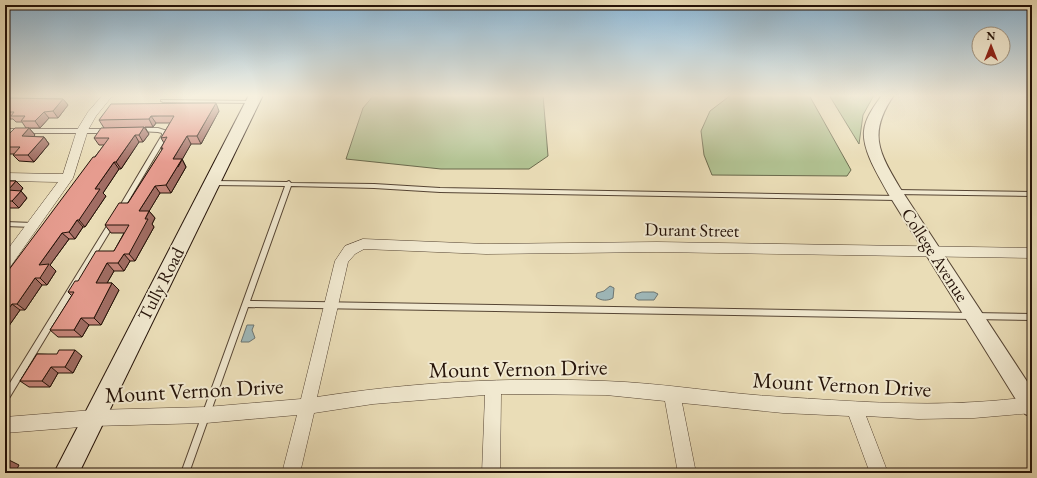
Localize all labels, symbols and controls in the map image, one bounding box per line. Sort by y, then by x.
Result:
north arrow [971,26,1011,66]
text: N [987,29,996,43]
street label: College Avenue [897,204,974,306]
street label: Durant Street [645,217,740,242]
street label: Tully Road [132,242,189,324]
street label: Mount Vernon Drive [428,352,608,385]
street label: Mount Vernon Drive [752,365,932,404]
street label: Mount Vernon Drive [104,371,284,410]

